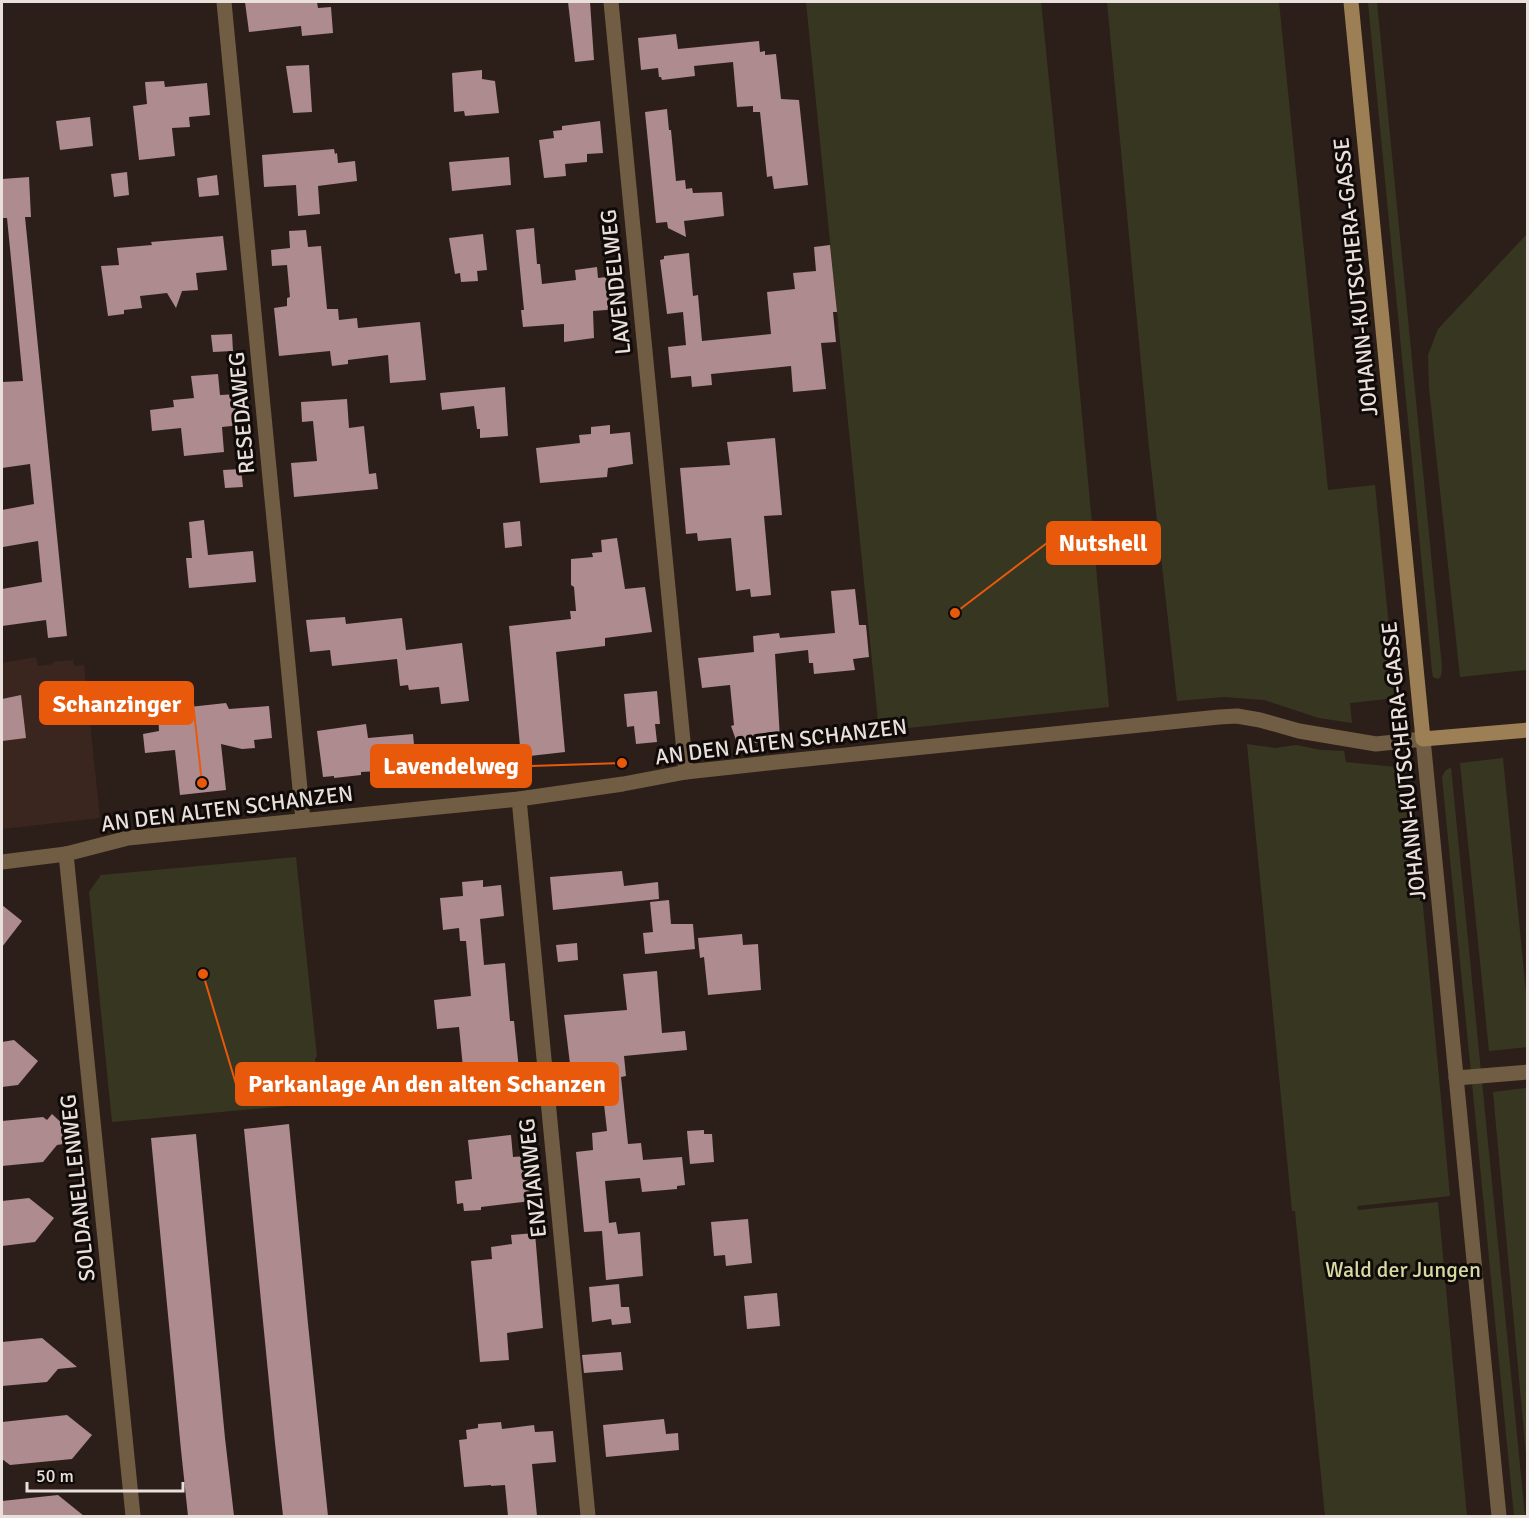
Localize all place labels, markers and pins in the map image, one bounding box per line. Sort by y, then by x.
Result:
callout: Nutshell [1047,522,1160,564]
callout: Schanzinger [40,682,193,724]
callout: Lavendelweg [371,745,531,787]
callout: Parkanlage An den alten Schanzen [236,1063,618,1105]

